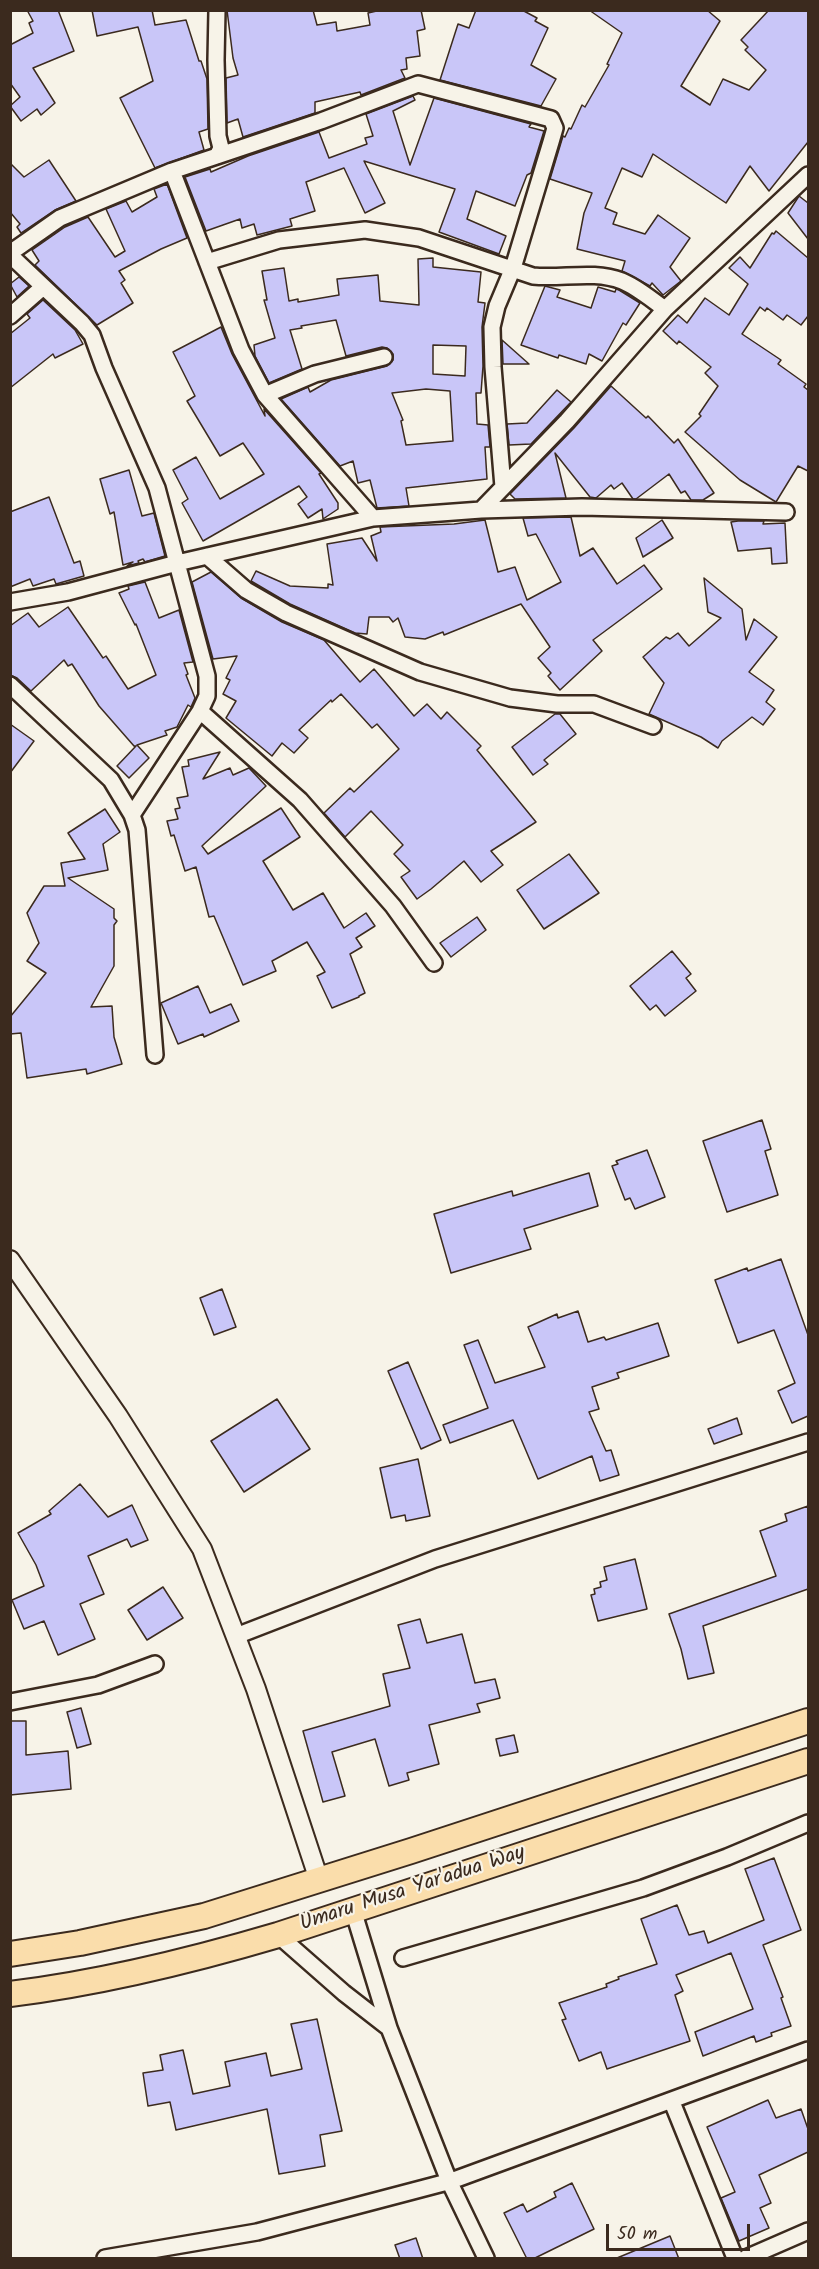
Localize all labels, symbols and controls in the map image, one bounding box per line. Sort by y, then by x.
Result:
street label: Umaru Musa Yar'adua Way [297,1842,529,1938]
scale bar [609,2212,753,2250]
text: 50 m [617,2220,657,2249]

